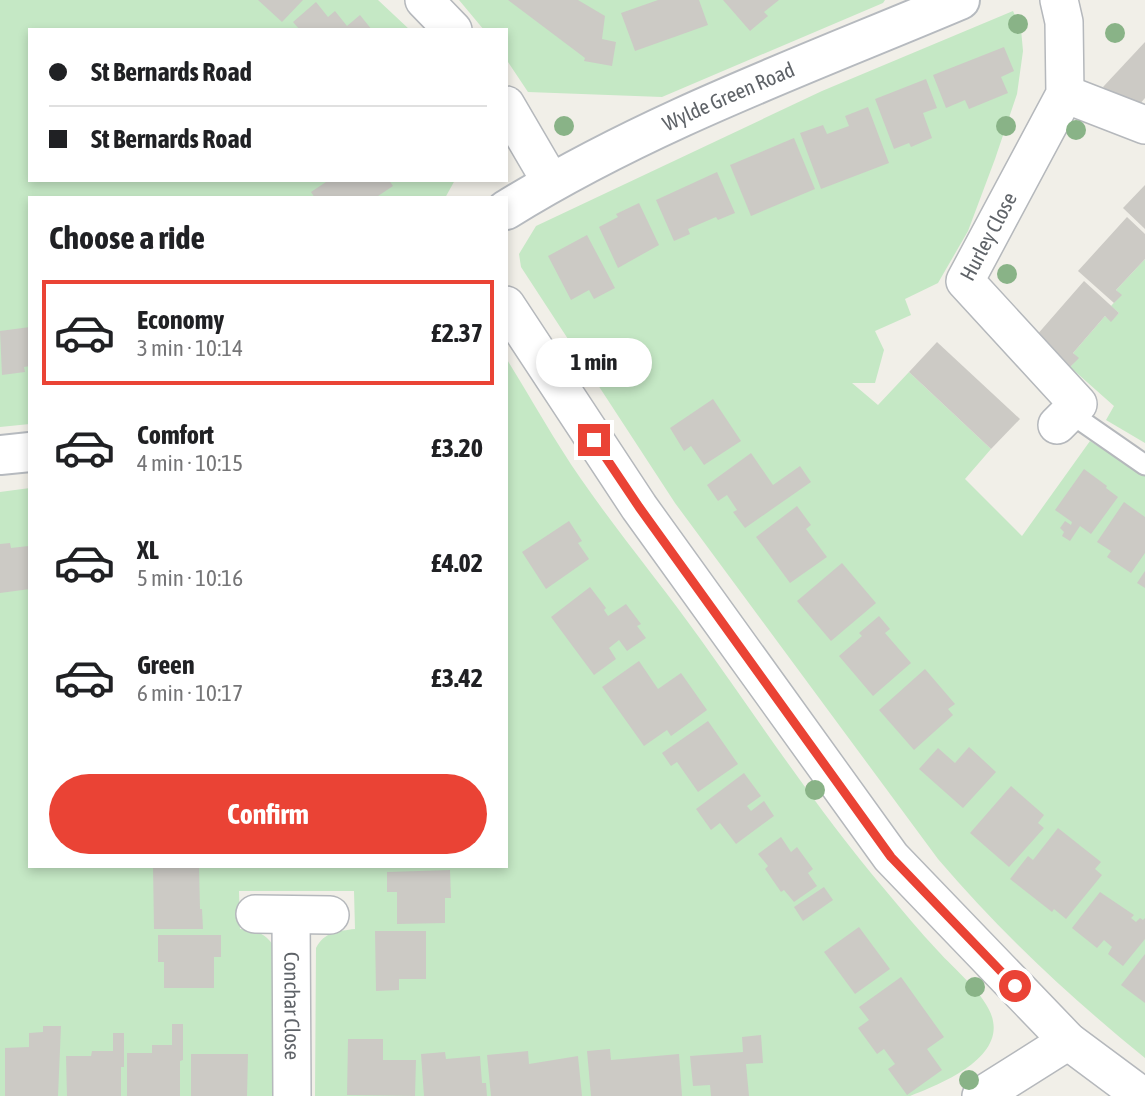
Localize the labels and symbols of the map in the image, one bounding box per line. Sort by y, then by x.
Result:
street label: Wylde Green Road [659,57,798,135]
street label: Hurley Close [955,188,1021,284]
callout: 1 min [536,338,652,388]
route end [578,424,610,456]
street label: Conchar Close [280,952,305,1060]
route start [999,970,1031,1002]

